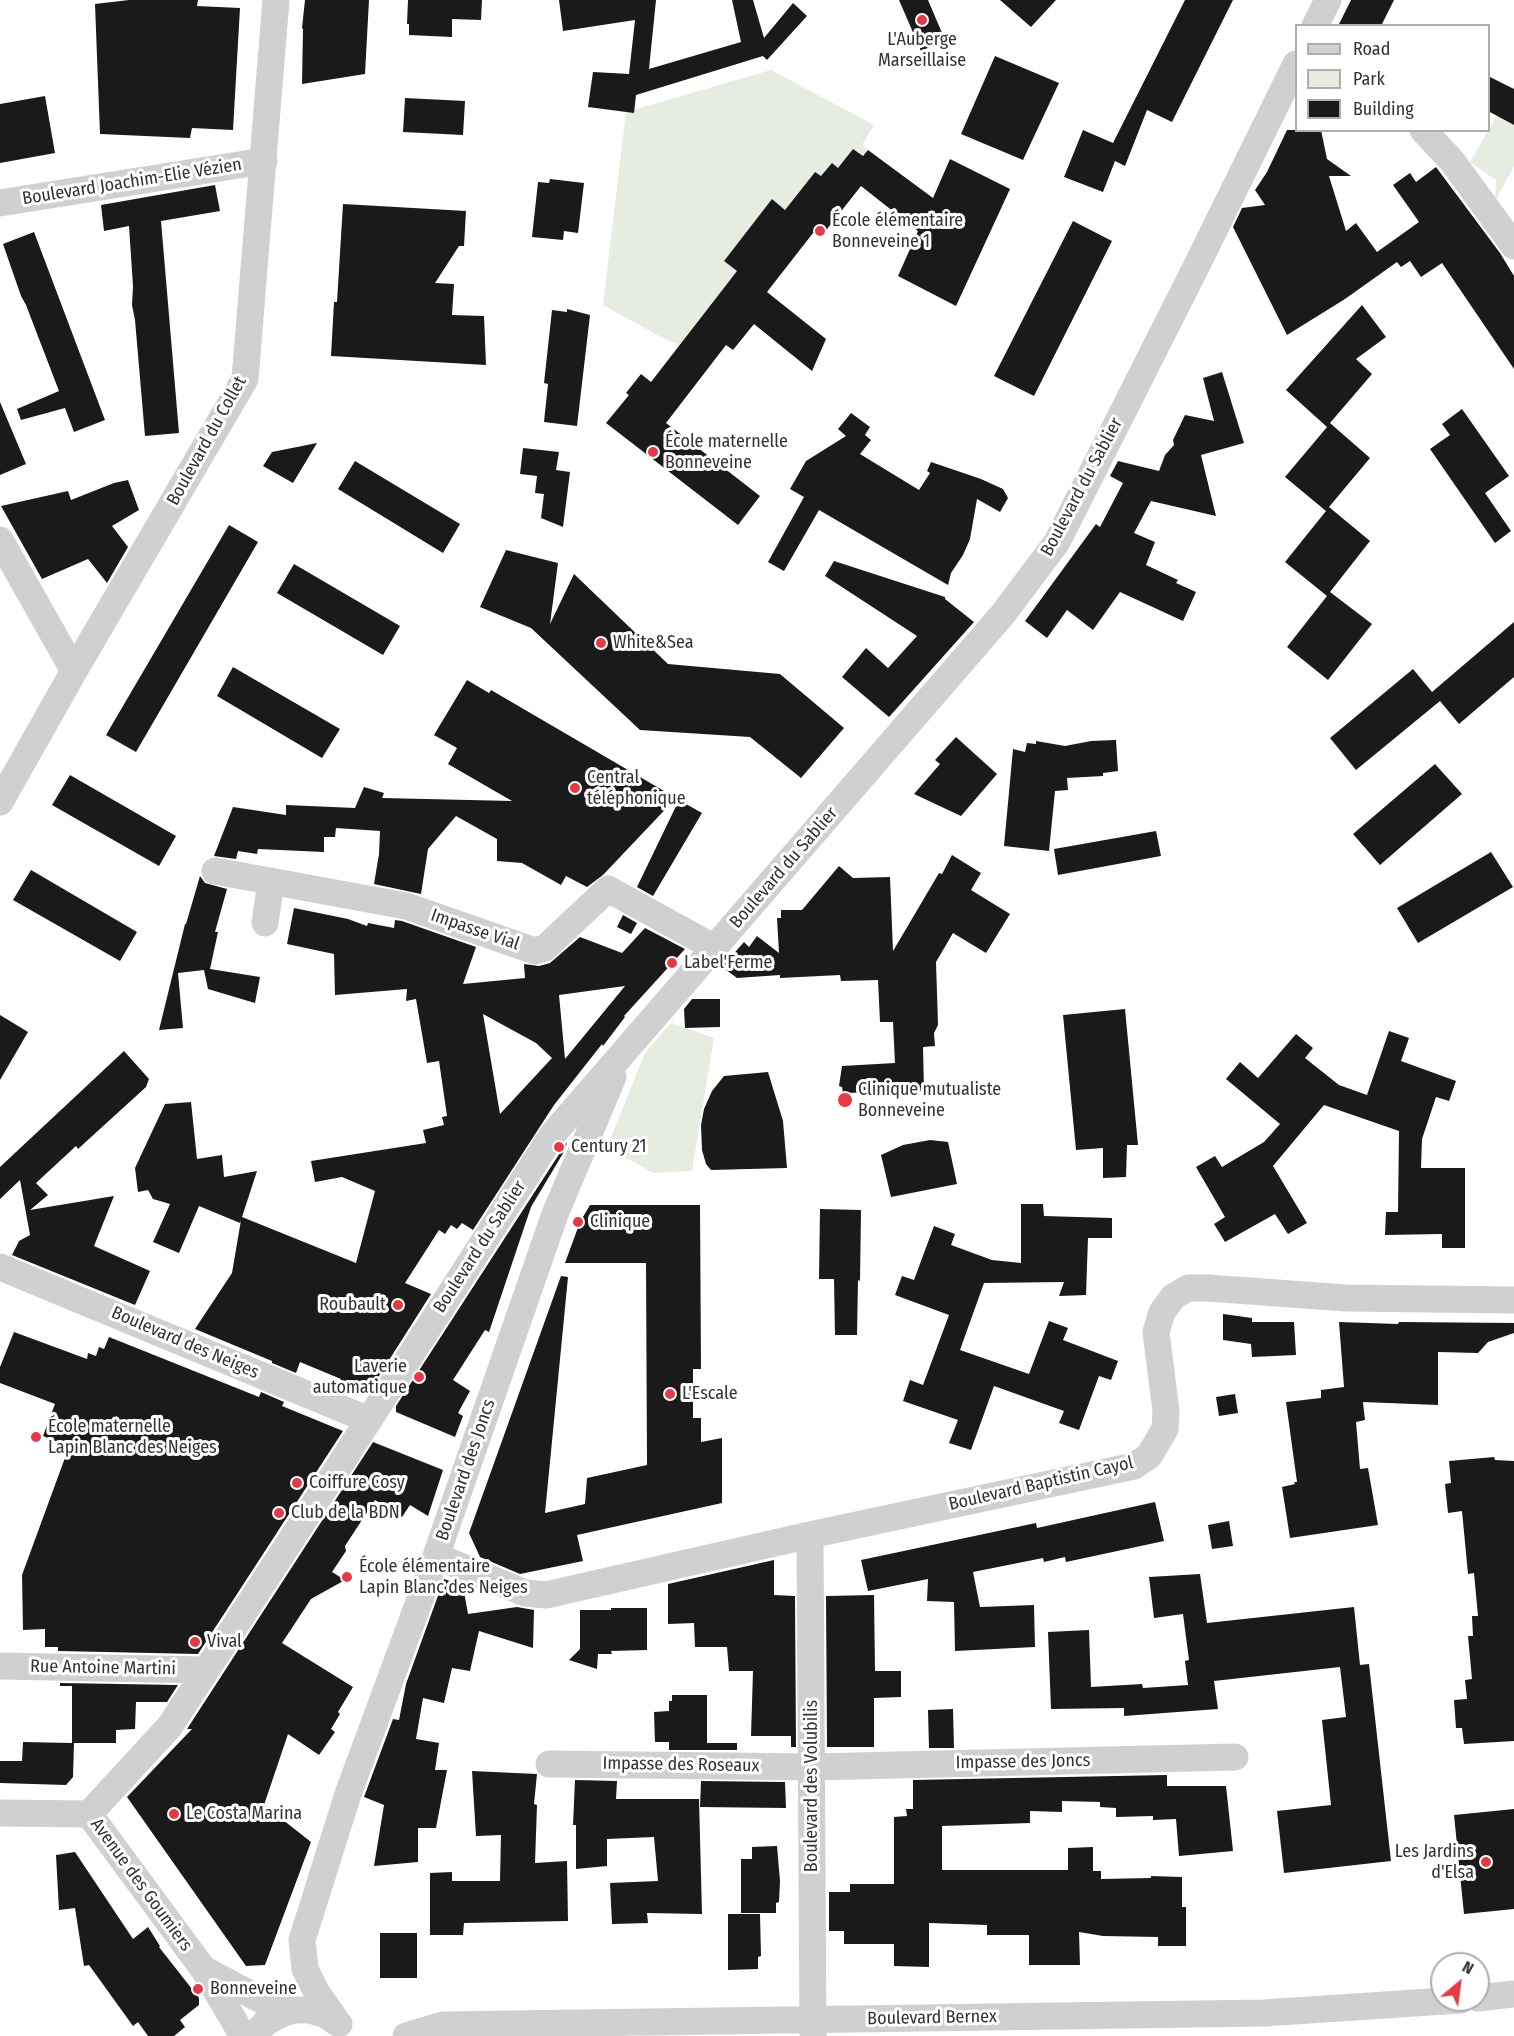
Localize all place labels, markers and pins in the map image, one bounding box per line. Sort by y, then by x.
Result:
marker: L'Auberge Marseillaise [915,13,929,27]
place label: L'Auberge Marseillaise [878,29,966,72]
place label: École élémentaire Bonneveine 1 [832,210,963,252]
marker: École élémentaire Bonneveine 1 [813,224,827,238]
place label: École maternelle Bonneveine [665,431,788,474]
marker: École maternelle Bonneveine [646,445,660,459]
place label: White&Sea [613,632,693,654]
marker: White&Sea [594,636,608,650]
place label: Central téléphonique [587,767,686,810]
marker: Central téléphonique [568,781,582,795]
place label: Label'Ferme [684,952,772,974]
marker: Label'Ferme [665,956,679,970]
place label: Clinique mutualiste Bonneveine [858,1079,1001,1122]
marker: Clinique mutualiste Bonneveine [836,1091,854,1109]
place label: Century 21 [571,1136,647,1158]
marker: Century 21 [552,1140,566,1154]
place label: Clinique [590,1211,650,1233]
marker: Clinique [571,1215,585,1229]
place label: Roubault [319,1294,386,1316]
marker: Roubault [391,1298,405,1312]
place label: Laverie automatique [313,1356,407,1398]
marker: Laverie automatique [412,1370,426,1384]
place label: L'Escale [682,1383,738,1405]
marker: L'Escale [663,1387,677,1401]
place label: École maternelle Lapin Blanc des Neiges [48,1416,217,1458]
marker: École maternelle Lapin Blanc des Neiges [29,1430,43,1444]
place label: Coiffure Cosy [309,1472,405,1494]
marker: Coiffure Cosy [290,1476,304,1490]
place label: Club de la BDN [291,1502,400,1524]
marker: Club de la BDN [272,1506,286,1520]
place label: École élémentaire Lapin Blanc des Neiges [359,1556,528,1598]
marker: École élémentaire Lapin Blanc des Neiges [340,1570,354,1584]
place label: Vival [207,1631,242,1653]
marker: Vival [188,1635,202,1649]
place label: Le Costa Marina [186,1803,302,1825]
marker: Le Costa Marina [167,1807,181,1821]
place label: Les Jardins d'Elsa [1395,1841,1474,1884]
marker: Les Jardins d'Elsa [1479,1855,1493,1869]
place label: Bonneveine [210,1978,297,2000]
marker: Bonneveine [191,1982,205,1996]

